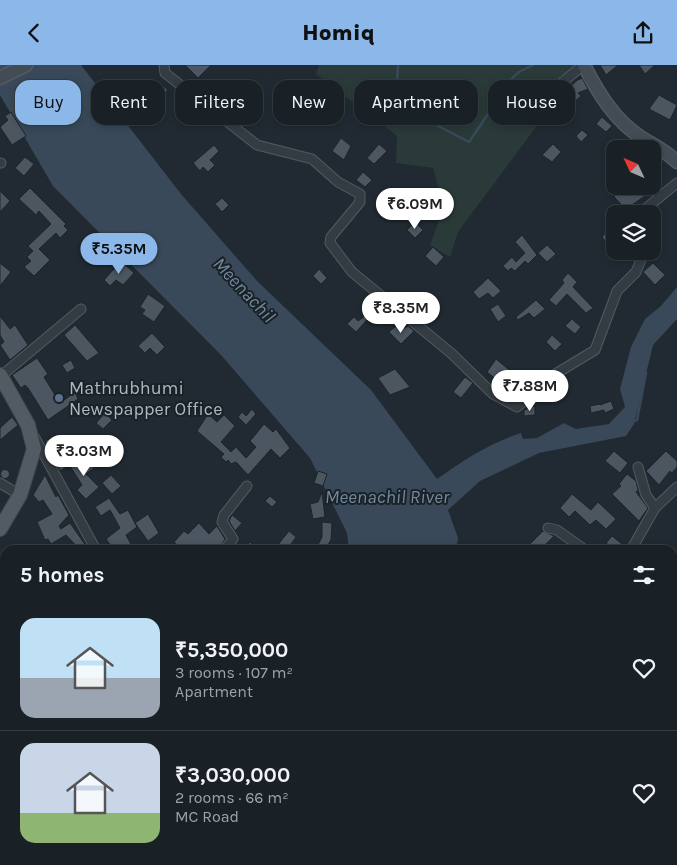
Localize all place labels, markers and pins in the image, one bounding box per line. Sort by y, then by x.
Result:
pin: ₹6.09M [374,187,456,230]
pin: ₹5.35M [78,233,160,275]
pin: ₹8.35M [360,291,442,334]
pin: ₹7.88M [489,369,571,412]
place label: Mathrubhumi Newspapper Office [69,377,222,420]
marker: Mathrubhumi Newspapper Office [53,392,65,404]
pin: ₹3.03M [43,435,125,477]

